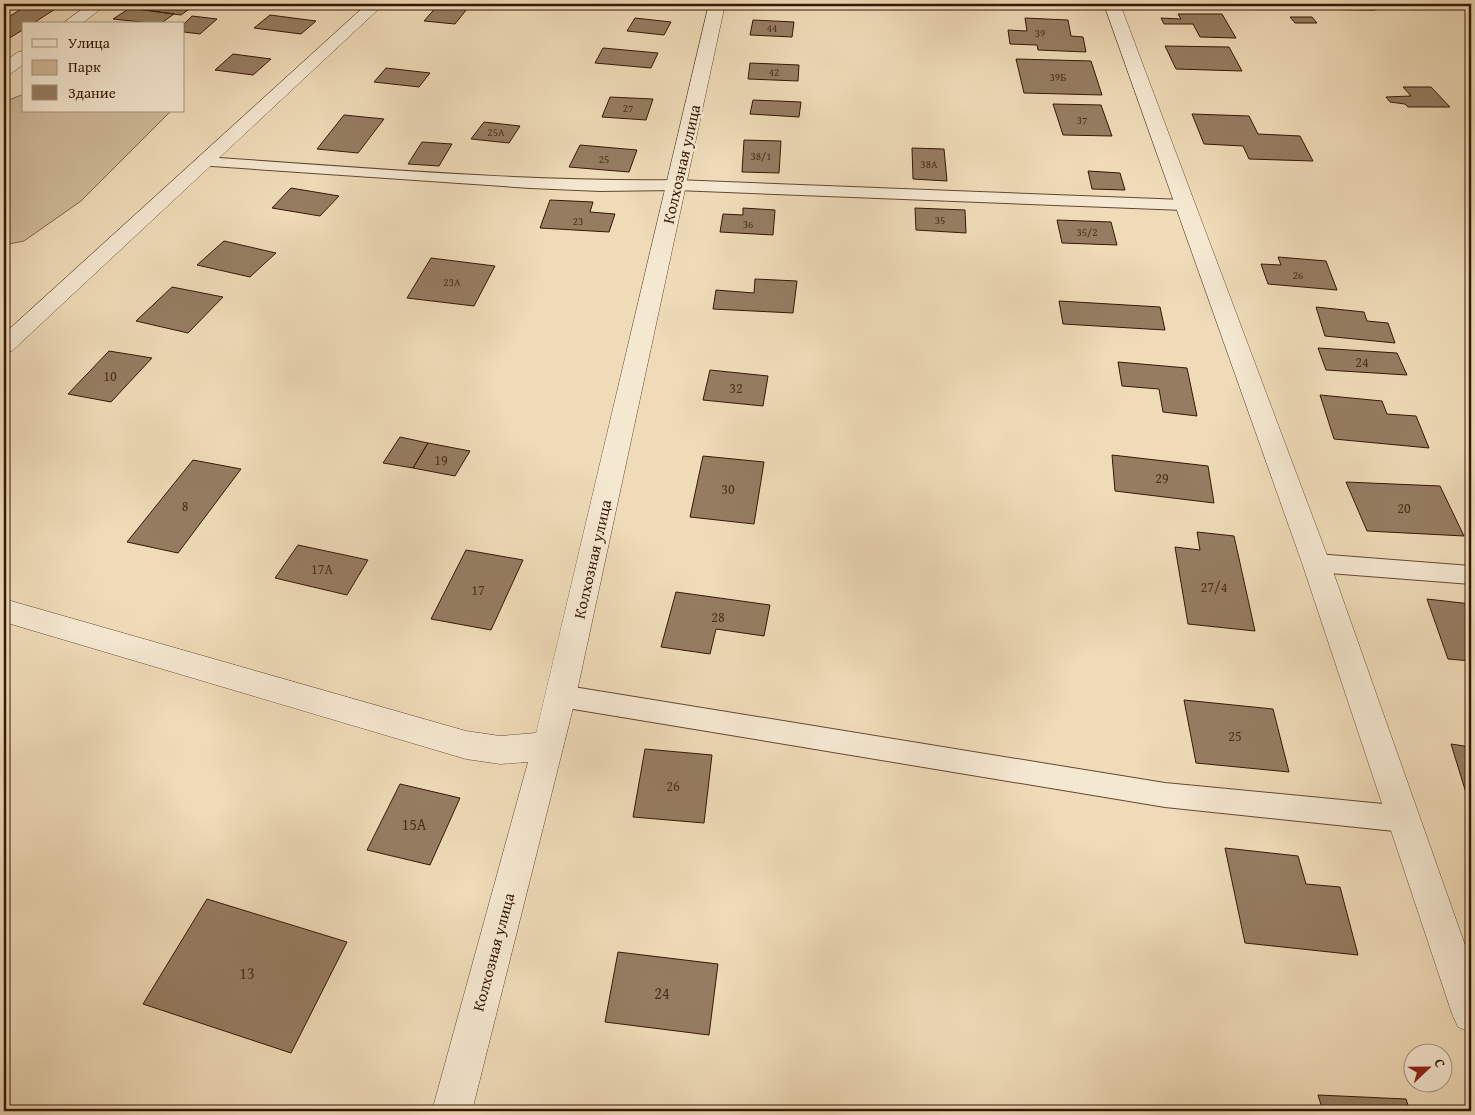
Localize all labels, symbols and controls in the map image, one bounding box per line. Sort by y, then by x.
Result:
house number: 44 [767,20,777,36]
legend [22,22,185,112]
house number: 39 [1035,25,1045,41]
text: Улица [68,32,111,53]
text: Парк [68,56,101,77]
house number: 42 [769,64,779,80]
house number: 39Б [1050,69,1066,85]
text: Здание [68,82,116,103]
house number: 27 [623,100,633,116]
street label: Колхозная улица [656,102,706,226]
house number: 37 [1077,112,1087,128]
house number: 25А [487,124,505,140]
house number: 38/1 [750,148,772,164]
house number: 25 [599,151,609,167]
house number: 38А [920,156,938,172]
house number: 35 [935,212,945,228]
house number: 23 [573,213,583,229]
house number: 36 [743,216,753,232]
house number: 35/2 [1076,224,1098,240]
house number: 26 [1293,267,1303,283]
house number: 23А [443,274,461,290]
house number: 24 [1355,352,1369,372]
house number: 10 [103,366,117,386]
house number: 32 [729,378,743,398]
house number: 19 [434,450,448,470]
house number: 29 [1155,468,1169,488]
house number: 30 [721,479,735,499]
house number: 8 [182,496,189,516]
street label: Колхозная улица [567,497,617,621]
house number: 20 [1397,498,1411,518]
house number: 17А [311,559,333,579]
house number: 27/4 [1201,577,1228,597]
house number: 17 [471,580,485,600]
house number: 28 [711,607,725,627]
house number: 25 [1228,726,1242,746]
house number: 26 [666,776,680,796]
house number: 15А [401,812,427,836]
street label: Колхозная улица [466,890,520,1014]
house number: 13 [239,961,255,985]
house number: 24 [654,981,670,1005]
north arrow [1402,1042,1452,1092]
text: С [1429,1056,1451,1071]

